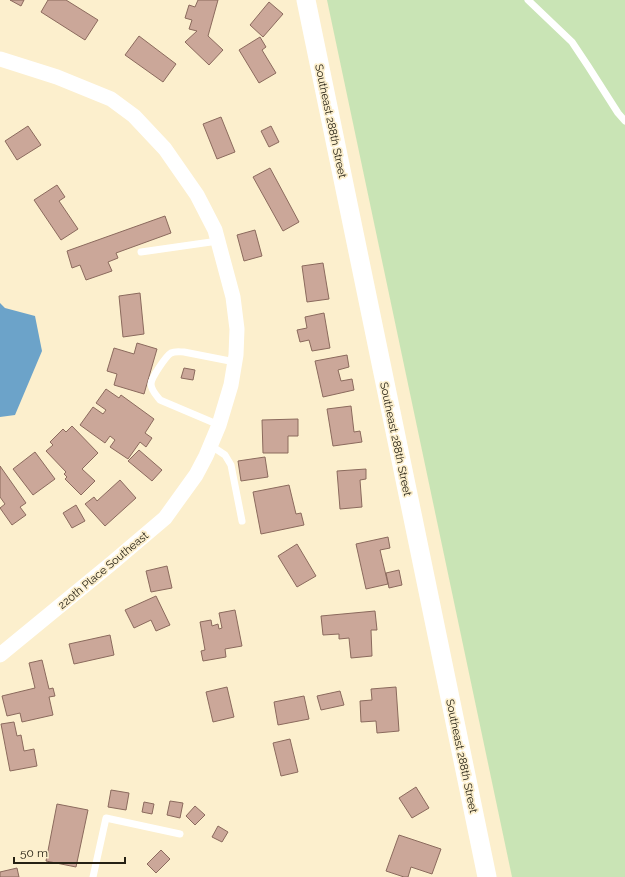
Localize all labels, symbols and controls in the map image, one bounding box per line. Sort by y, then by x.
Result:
street label: Southeast 288th Street [312,63,349,180]
street label: Southeast 288th Street [377,381,414,498]
street label: 220th Place Southeast [56,529,151,612]
street label: Southeast 288th Street [443,698,480,815]
scale bar [14,839,125,865]
text: 50 m [20,846,48,860]

